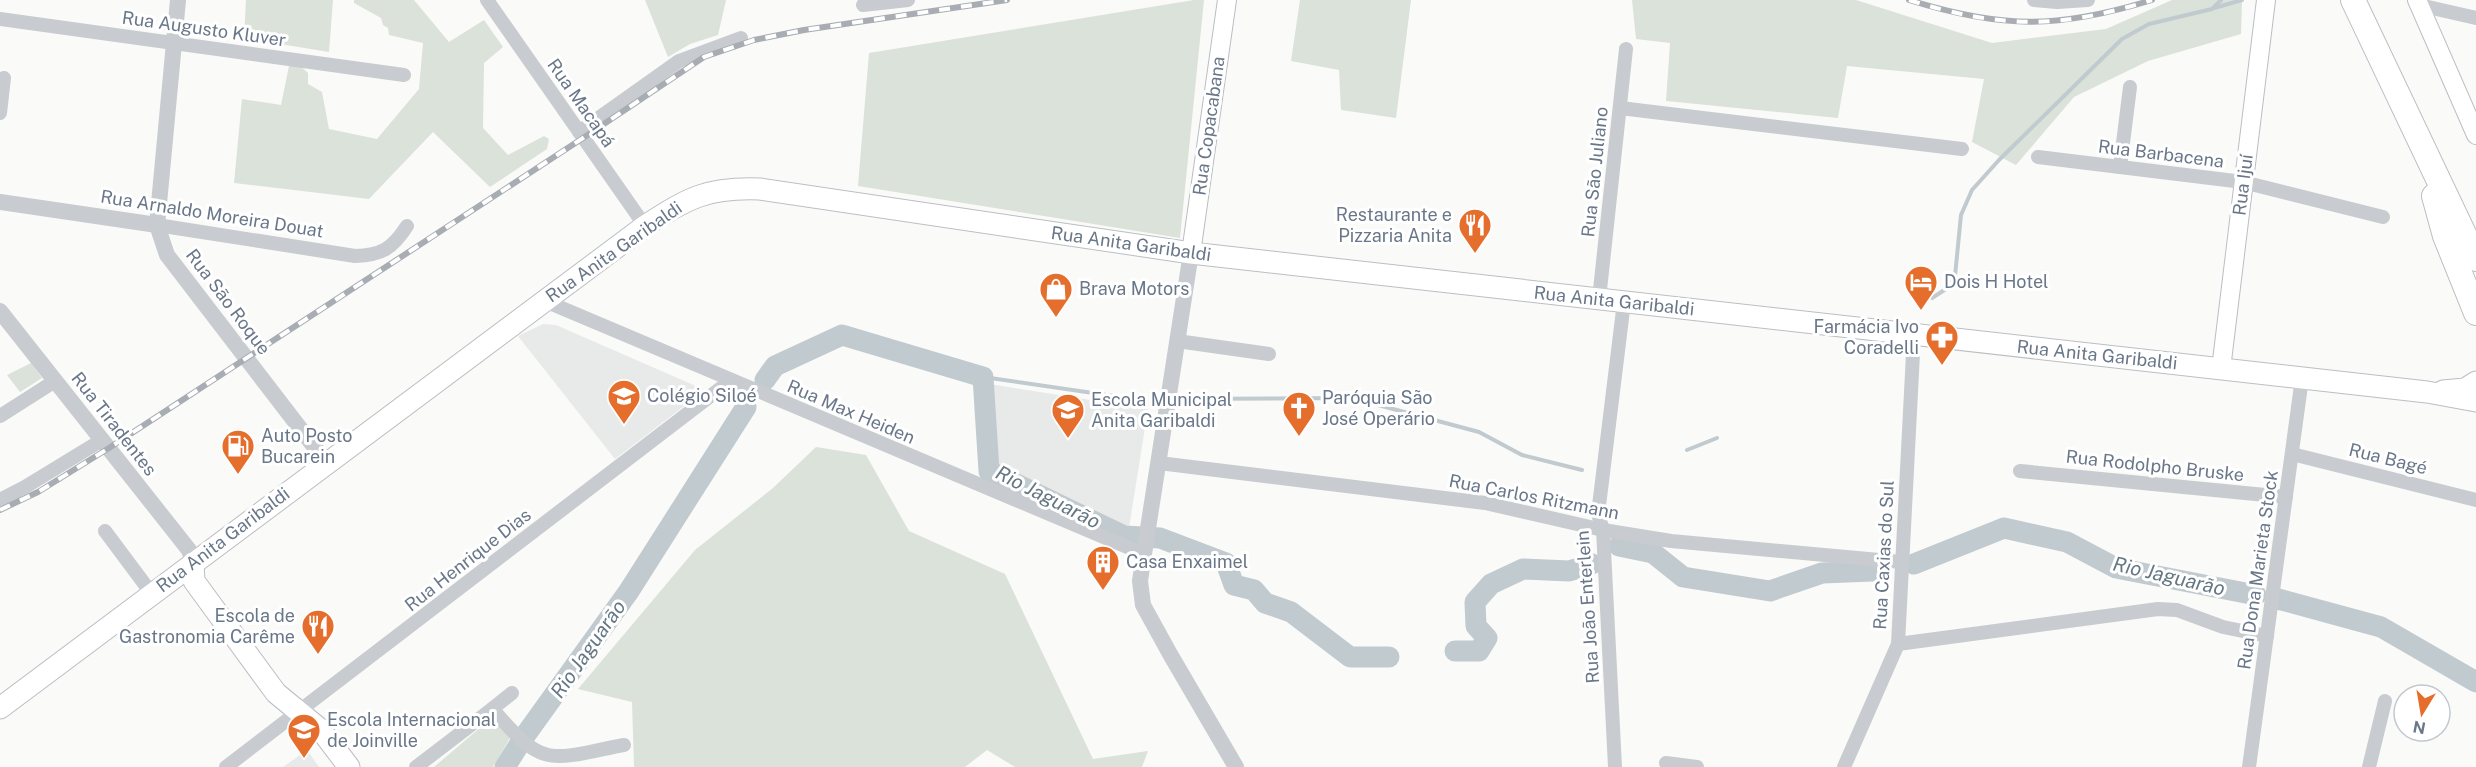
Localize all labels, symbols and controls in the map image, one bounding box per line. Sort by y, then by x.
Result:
street label: Rua Augusto Kluver [121,7,287,50]
street label: Rua Macapá [543,55,620,151]
street label: Rua Copacabana [1188,55,1229,197]
street label: Rua São Juliano [1577,106,1612,238]
street label: Rua Barbacena [2097,135,2225,172]
street label: Rua Ijuí [2228,152,2257,217]
street label: Rua Arnaldo Moreira Douat [99,186,325,242]
street label: Rua Anita Garibaldi [542,197,686,306]
place label: Restaurante e Pizzaria Anita [1336,204,1452,246]
restaurant icon: Restaurante e Pizzaria Anita [1457,207,1493,254]
street label: Rua Anita Garibaldi [1050,222,1212,265]
street label: Rua São Roque [182,245,275,359]
hotel icon: Dois H Hotel [1903,264,1939,311]
shop icon: Brava Motors [1038,271,1074,318]
place label: Dois H Hotel [1944,271,2049,292]
place label: Brava Motors [1079,278,1189,299]
street label: Rua Anita Garibaldi [1533,282,1695,319]
place label: Farmácia Ivo Coradelli [1813,316,1919,358]
pharmacy icon: Farmácia Ivo Coradelli [1924,319,1960,366]
street label: Rua Anita Garibaldi [2016,336,2178,373]
street label: Rua Tiradentes [67,368,161,480]
street label: Rua Max Heiden [784,375,918,448]
school or university icon: Colégio Siloé [606,378,642,425]
place label: Colégio Siloé [647,385,757,406]
place label: Paróquia São José Operário [1322,387,1435,429]
place label: Escola Municipal Anita Garibaldi [1091,389,1232,431]
church icon: Paróquia São José Operário [1281,390,1317,437]
school or university icon: Escola Municipal Anita Garibaldi [1050,392,1086,439]
place label: Auto Posto Bucarein [261,425,353,467]
fuel station icon: Auto Posto Bucarein [220,428,256,475]
street label: Rua Bagé [2347,439,2429,478]
street label: Rua Rodolpho Bruske [2065,446,2245,485]
water label: Rio Jaguarão [992,460,1104,534]
street label: Rua Dona Marieta Stock [2233,469,2282,671]
street label: Rua Carlos Ritzmann [1447,470,1621,523]
street label: Rua Caxias do Sul [1869,480,1898,630]
street label: Rua Anita Garibaldi [152,483,293,597]
street label: Rua Henrique Dias [401,504,535,615]
street label: Rua João Enterlein [1572,530,1603,684]
building icon: Casa Enxaimel [1085,544,1121,591]
place label: Casa Enxaimel [1126,551,1248,572]
water label: Rio Jaguarão [2111,551,2227,601]
water label: Rio Jaguarão [545,595,631,703]
place label: Escola de Gastronomia Carême [119,605,295,647]
restaurant icon: Escola de Gastronomia Carême [300,608,336,655]
north arrow [2392,683,2452,743]
place label: Escola Internacional de Joinville [327,709,496,751]
school or university icon: Escola Internacional de Joinville [286,712,322,759]
text: N [2411,717,2427,738]

